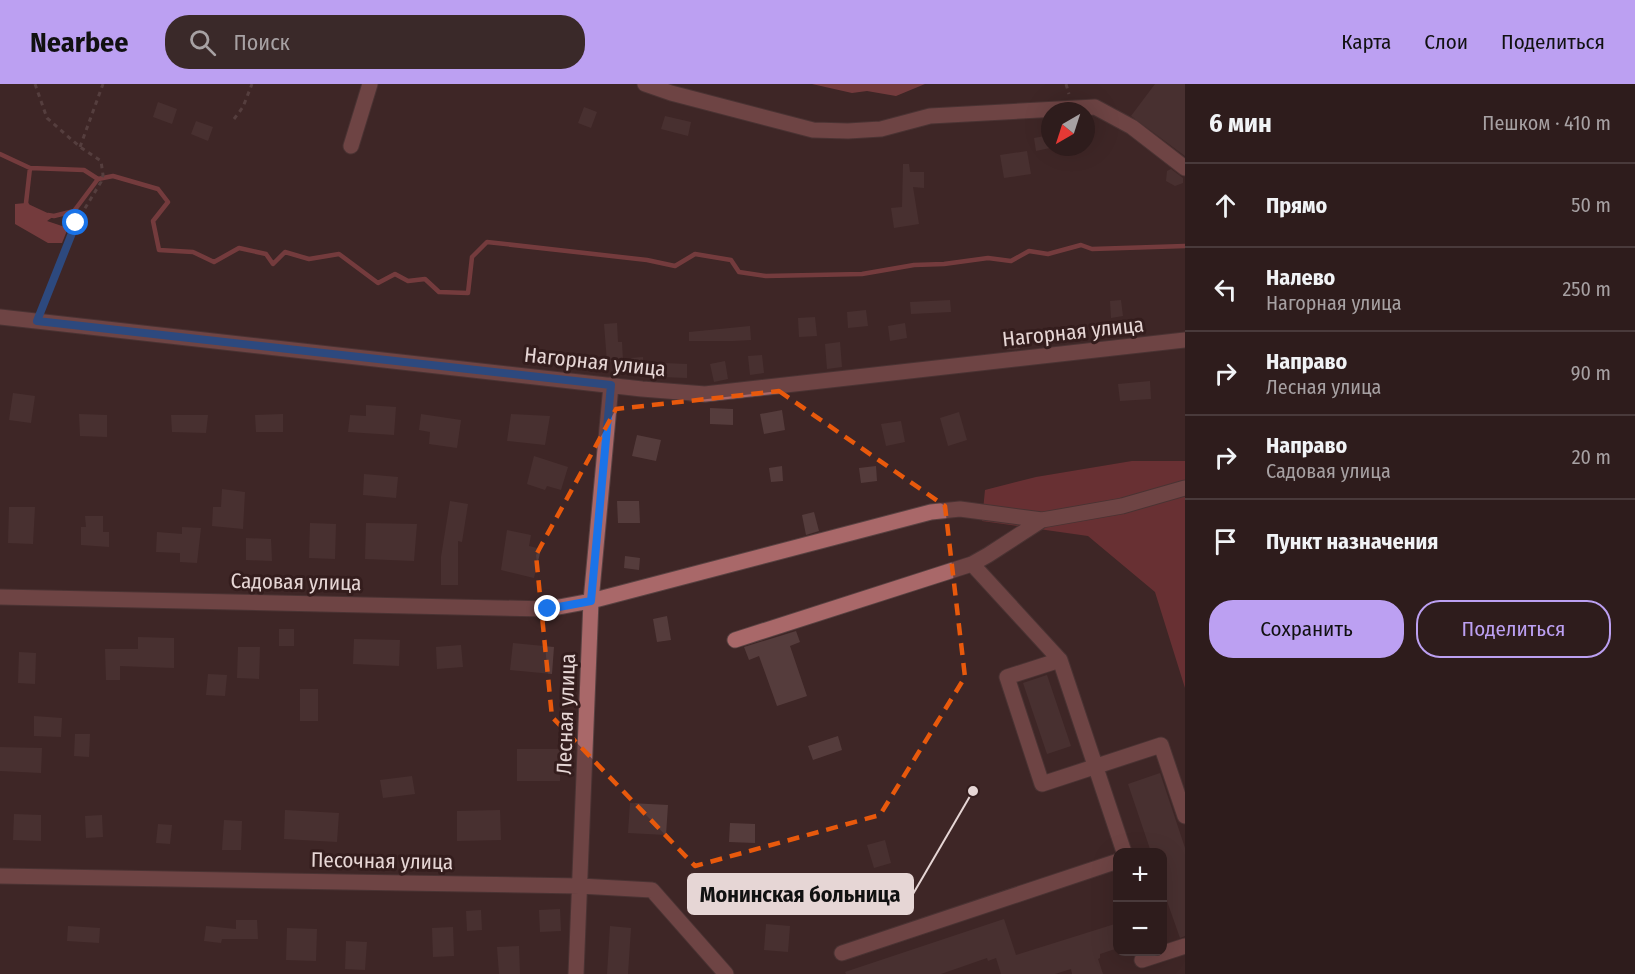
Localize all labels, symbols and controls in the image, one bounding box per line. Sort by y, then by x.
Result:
search box [165,15,585,69]
text: Nearbee [30,26,129,59]
icon: search [186,26,219,59]
text: Поиск [234,29,290,56]
text: Карта [1341,29,1391,55]
text: Слои [1424,29,1468,55]
text: Поделиться [1501,29,1605,55]
north arrow [1041,102,1095,156]
text: 6 мин [1209,108,1272,139]
text: Пешком · 410 m [1482,111,1611,135]
icon: ahead [1209,189,1242,222]
text: Прямо [1266,192,1327,219]
text: 50 m [1571,193,1611,217]
route start [62,209,88,235]
text: Налево [1266,264,1335,291]
icon: left [1209,273,1242,306]
text: 250 m [1563,277,1611,301]
text: Нагорная улица [1266,291,1402,315]
street label: Нагорная улица [1001,312,1145,352]
street label: Нагорная улица [523,342,667,382]
text: Направо [1266,348,1347,375]
icon: right [1209,357,1242,390]
text: 90 m [1571,361,1611,385]
text: Лесная улица [1266,375,1381,399]
text: Направо [1266,432,1347,459]
icon: right [1209,441,1242,474]
text: 20 m [1572,445,1611,469]
text: Садовая улица [1266,459,1391,483]
icon: arrive [1209,525,1242,558]
text: Пункт назначения [1266,528,1438,555]
street label: Садовая улица [230,568,362,596]
route end [534,595,560,621]
button: Сохранить [1209,600,1404,658]
button: Поделиться [1416,600,1611,658]
street label: Лесная улица [551,653,581,775]
street label: Песочная улица [311,847,453,875]
map controls [1113,848,1167,956]
button: + [1113,848,1167,902]
callout: Монинская больница [688,874,913,914]
text: Монинская больница [700,881,900,908]
button: − [1113,902,1167,956]

